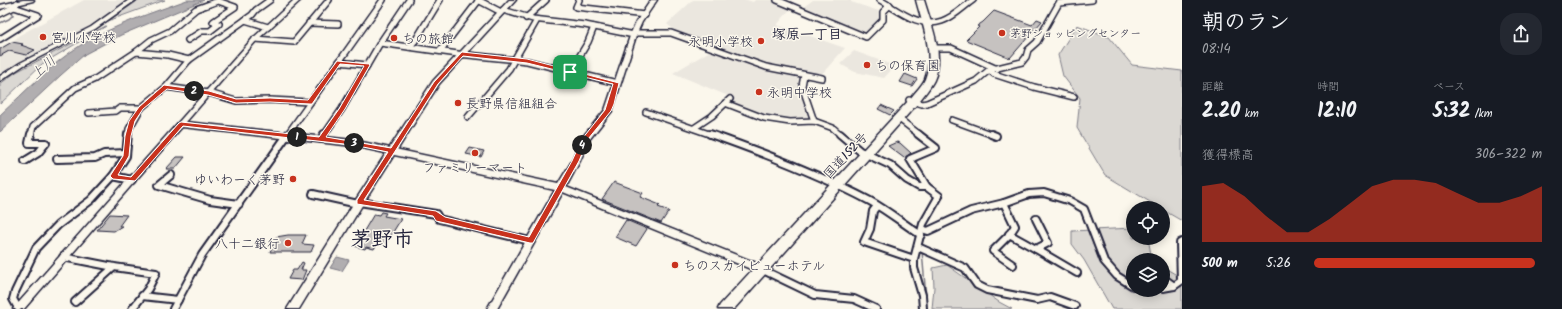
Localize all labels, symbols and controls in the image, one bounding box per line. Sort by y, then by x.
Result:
text: 朝のラン [1202,6,1290,41]
button: share [1500,13,1542,55]
district label: 塚原一丁目 [772,24,842,46]
place label: 茅野ショッピングセンター [1010,25,1141,43]
place label: 宮川小学校 [51,28,116,49]
marker: 茅野ショッピングセンター [997,28,1007,38]
place label: ちの旅館 [402,29,454,50]
marker: 宮川小学校 [38,32,48,42]
place label: 永明小学校 [688,32,753,53]
marker: ちの旅館 [389,33,399,43]
marker: 永明小学校 [756,36,766,46]
text: 08:14 [1202,39,1231,60]
water label: 上川 [26,50,61,85]
pin [553,55,587,89]
place label: ちの保育園 [875,56,940,77]
marker: ちの保育園 [862,60,872,70]
icon: arrive [559,61,581,83]
text: 距離 [1202,78,1224,96]
text: 時間 [1317,78,1339,96]
text: ペース [1433,78,1465,96]
pin: 2 [184,81,204,101]
text: 2 [191,82,197,100]
place label: 永明中学校 [767,83,832,104]
marker: 永明中学校 [754,87,764,97]
place label: 長野県信組組合 [466,94,557,115]
text: 2.20 [1202,96,1240,128]
text: 12:10 [1317,96,1356,128]
text: 5:32 [1433,96,1470,128]
marker: 長野県信組組合 [453,98,463,108]
text: km [1240,105,1259,123]
text: /km [1470,105,1493,123]
pin: 1 [287,127,307,147]
text: 1 [295,128,299,146]
street label: 国道152号 [819,128,873,184]
pin: 3 [344,133,364,153]
text: 3 [351,134,357,152]
pin: 4 [572,135,592,155]
text: 4 [579,136,585,154]
text: 306–322 m [1475,144,1542,165]
text: 獲得標高 [1202,145,1254,166]
marker: ファミリーマート [470,148,480,158]
place label: ファミリーマート [423,158,527,179]
place label: ゆいわーく茅野 [194,170,285,191]
marker: ゆいわーく茅野 [288,174,298,184]
map controls [1126,201,1170,297]
button: locate [1126,201,1170,245]
district label: 茅野市 [351,224,414,257]
place label: 八十二銀行 [215,234,280,255]
marker: 八十二銀行 [283,238,293,248]
button: layers [1126,253,1170,297]
text: 500 m [1202,253,1238,274]
text: 5:26 [1266,253,1291,274]
place label: ちのスカイビューホテル [683,256,825,277]
marker: ちのスカイビューホテル [670,260,680,270]

